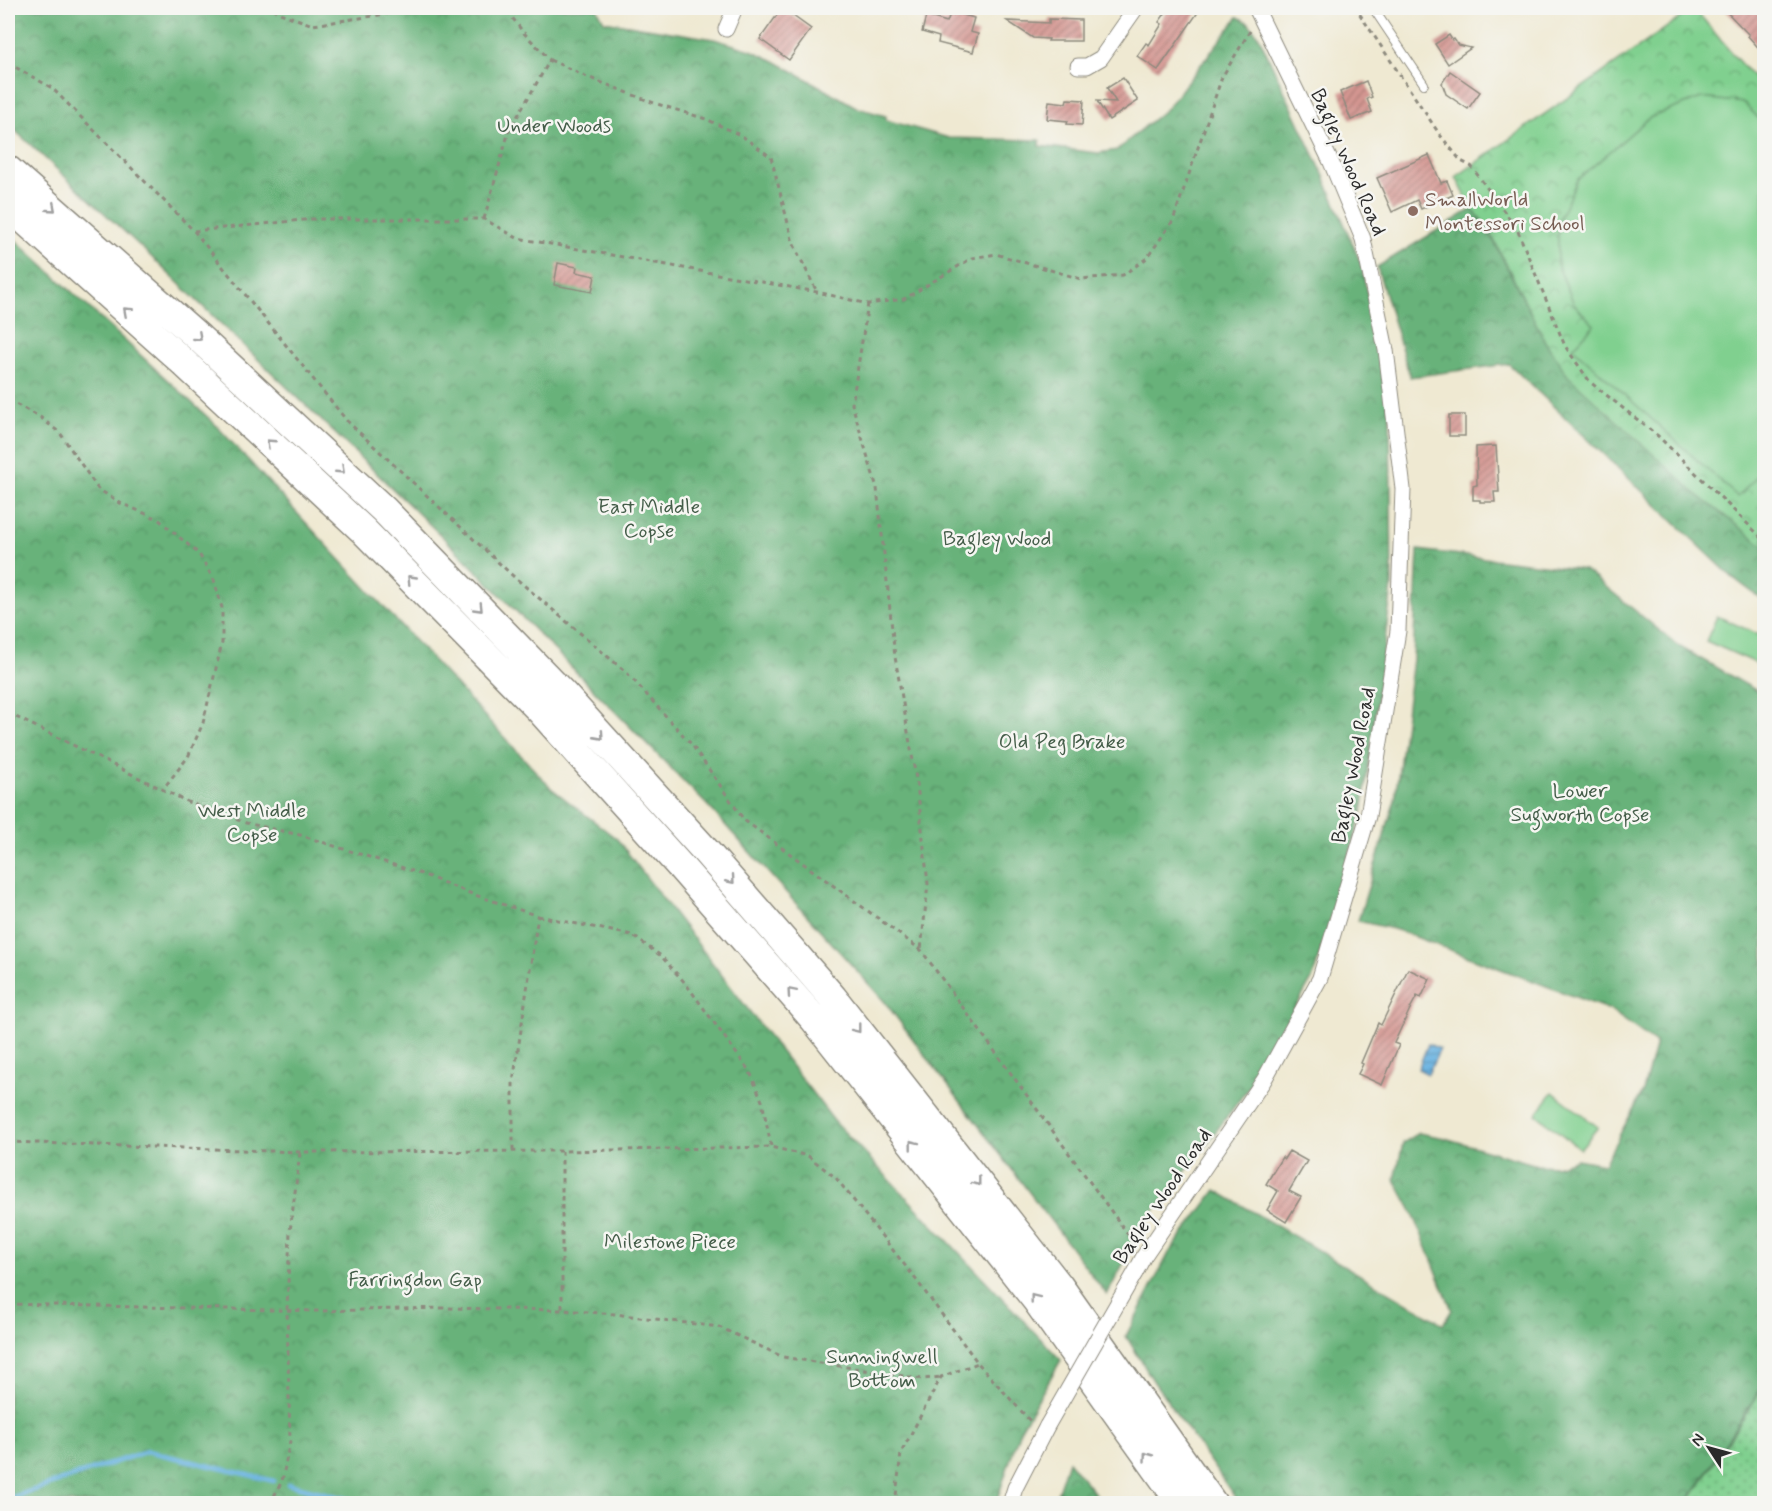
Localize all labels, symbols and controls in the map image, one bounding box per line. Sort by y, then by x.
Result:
street label: Bagley Wood Road [1301,84,1393,241]
park label: Under Woods [497,112,611,140]
place label: SmallWorld Montessori School [1425,186,1585,238]
one-way arrow [45,201,56,212]
marker: SmallWorld Montessori School [1406,204,1420,218]
one-way arrow [123,307,134,318]
one-way arrow [191,330,202,341]
one-way arrow [267,439,277,450]
one-way arrow [334,463,344,474]
park label: East Middle Copse [598,493,700,545]
park label: Bagley Wood [943,525,1051,555]
one-way arrow [407,575,418,586]
one-way arrow [471,600,482,611]
street label: Bagley Wood Road [1325,685,1385,846]
park label: Old Peg Brake [998,728,1126,756]
one-way arrow [593,729,604,739]
park label: Lower Sugworth Copse [1510,777,1650,831]
park label: West Middle Copse [198,797,306,849]
one-way arrow [724,873,735,884]
one-way arrow [787,988,798,999]
one-way arrow [850,1022,861,1033]
street label: Bagley Wood Road [1107,1123,1220,1271]
one-way arrow [910,1140,921,1151]
one-way arrow [970,1176,981,1187]
park label: Milestone Piece [604,1228,736,1256]
park label: Farringdon Gap [348,1266,482,1296]
one-way arrow [1030,1293,1041,1304]
park label: Sunningwell Bottom [826,1343,938,1395]
north arrow [1679,1418,1739,1478]
text: N [1686,1430,1710,1451]
one-way arrow [1144,1451,1155,1462]

